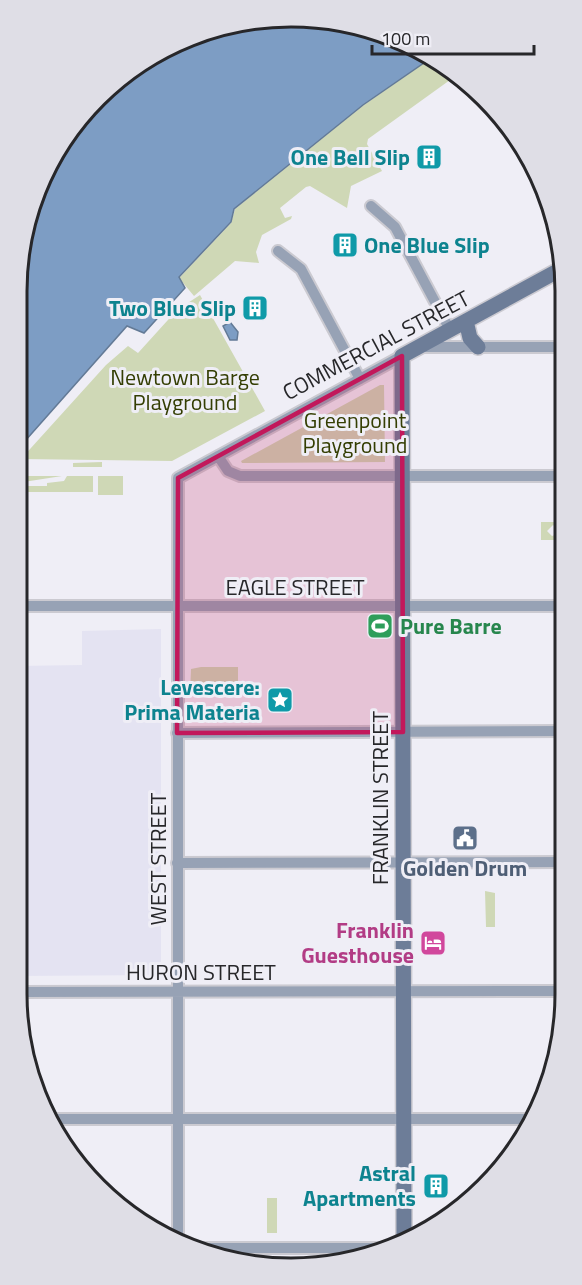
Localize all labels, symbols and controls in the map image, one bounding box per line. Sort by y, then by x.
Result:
scale bar [372,18,534,56]
text: 100 m [381,25,430,52]
place label: One Bell Slip [291,140,410,174]
building icon: One Bell Slip [414,142,444,172]
place label: One Blue Slip [364,228,490,262]
building icon: One Blue Slip [330,230,360,260]
street label: COMMERCIAL STREET [276,281,476,409]
place label: Two Blue Slip [109,291,236,325]
building icon: Two Blue Slip [240,293,270,323]
park label: Newtown Barge Playground [110,360,260,419]
park label: Greenpoint Playground [303,403,407,462]
street label: EAGLE STREET [225,570,365,604]
place label: Pure Barre [400,609,502,643]
sports icon: Pure Barre [365,611,395,641]
place label: Levescere: Prima Materia [124,670,260,729]
place icon: Levescere: Prima Materia [265,685,295,715]
street label: FRANKLIN STREET [363,711,397,885]
street label: WEST STREET [141,792,175,925]
public building icon: Golden Drum [450,823,480,853]
place label: Golden Drum [403,851,527,885]
place label: Franklin Guesthouse [301,913,414,972]
hotel icon: Franklin Guesthouse [418,928,448,958]
street label: HURON STREET [126,955,276,989]
place label: Astral Apartments [303,1156,416,1215]
building icon: Astral Apartments [421,1171,451,1201]

